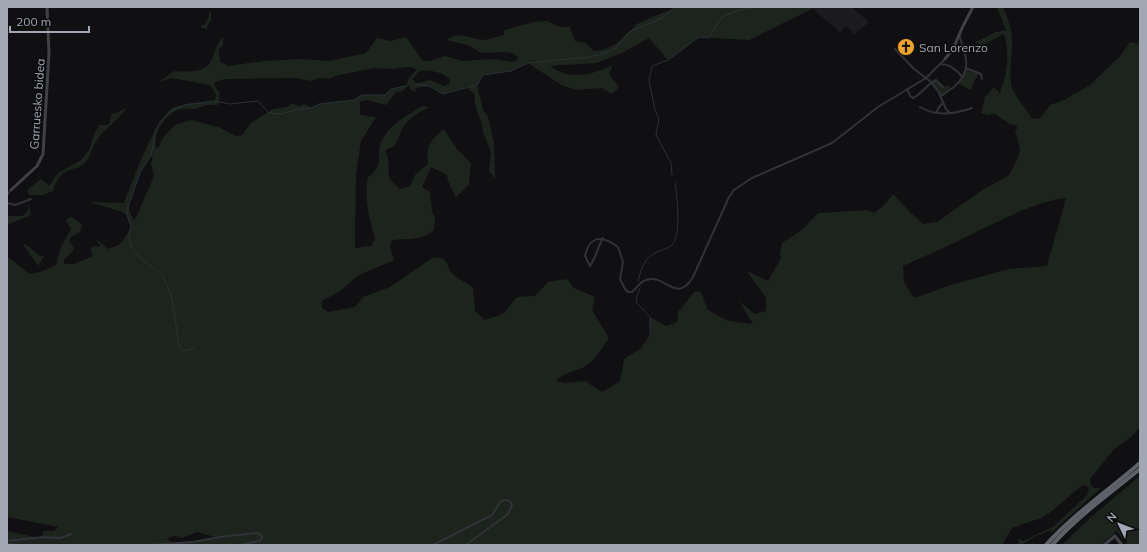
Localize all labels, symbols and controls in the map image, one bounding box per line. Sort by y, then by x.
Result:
scale bar [10,8,89,34]
text: 200 m [16,14,51,29]
church icon: San Lorenzo [896,37,916,57]
place label: San Lorenzo [919,40,988,55]
street label: Garruesko bidea [26,58,48,150]
north arrow [1099,504,1139,544]
text: N [1104,509,1120,525]

